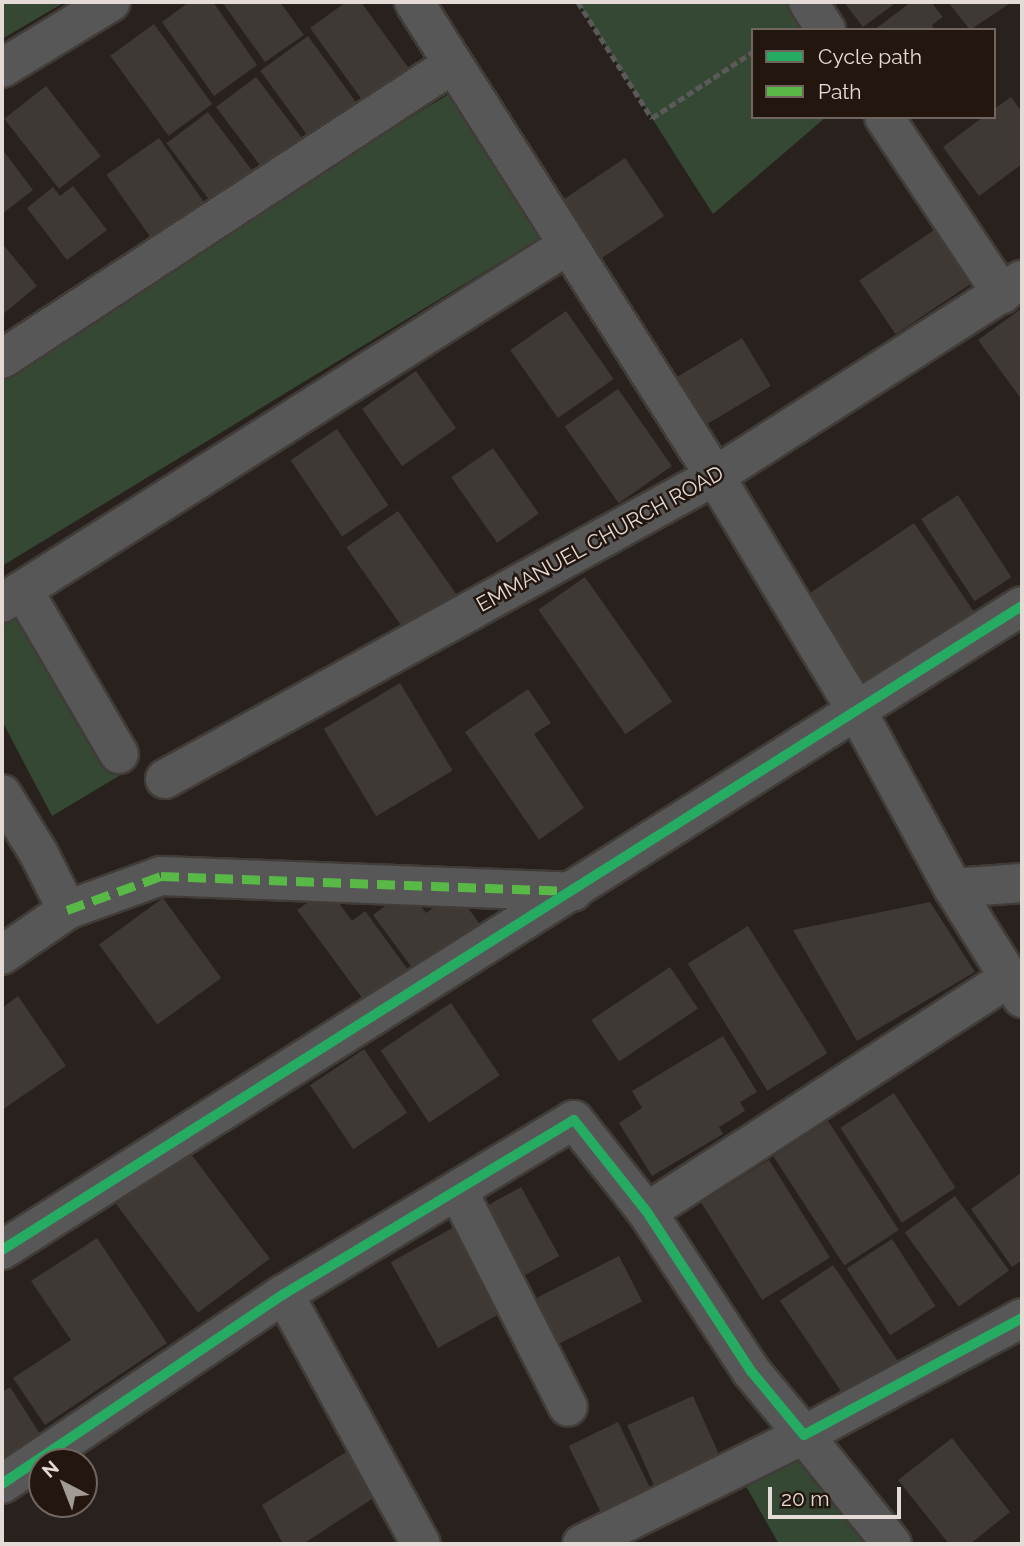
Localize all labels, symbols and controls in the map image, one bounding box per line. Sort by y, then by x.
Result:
legend [751,28,996,119]
text: Cycle path [818,44,922,69]
text: Path [818,79,862,104]
street label: EMMANUEL CHURCH ROAD [472,460,728,618]
north arrow [28,1448,98,1518]
text: N [38,1456,63,1482]
scale bar [772,1472,905,1516]
text: 20 m [781,1486,829,1511]

